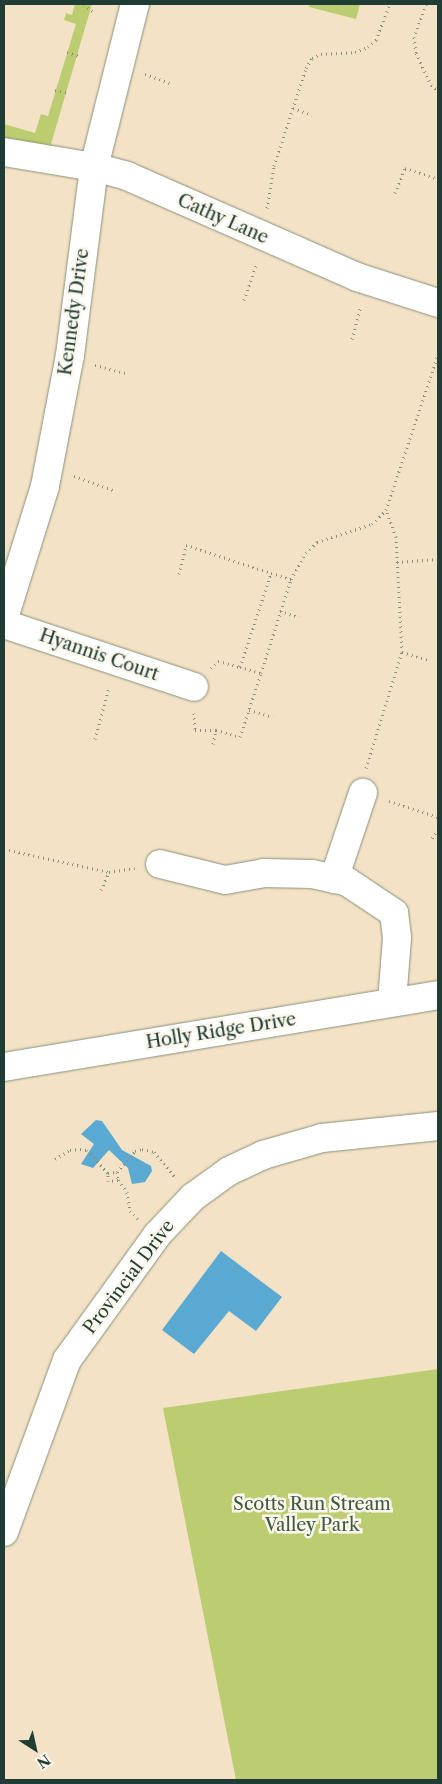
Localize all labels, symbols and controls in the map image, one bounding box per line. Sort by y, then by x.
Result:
street label: Cathy Lane [174,189,272,249]
street label: Kennedy Drive [54,247,94,377]
street label: Hyannis Court [37,625,161,685]
street label: Holly Ridge Drive [144,1008,298,1054]
street label: Provincial Drive [79,1216,179,1338]
park label: Scotts Run Stream Valley Park [233,1494,391,1536]
north arrow [10,1724,60,1774]
text: N [33,1750,54,1772]

